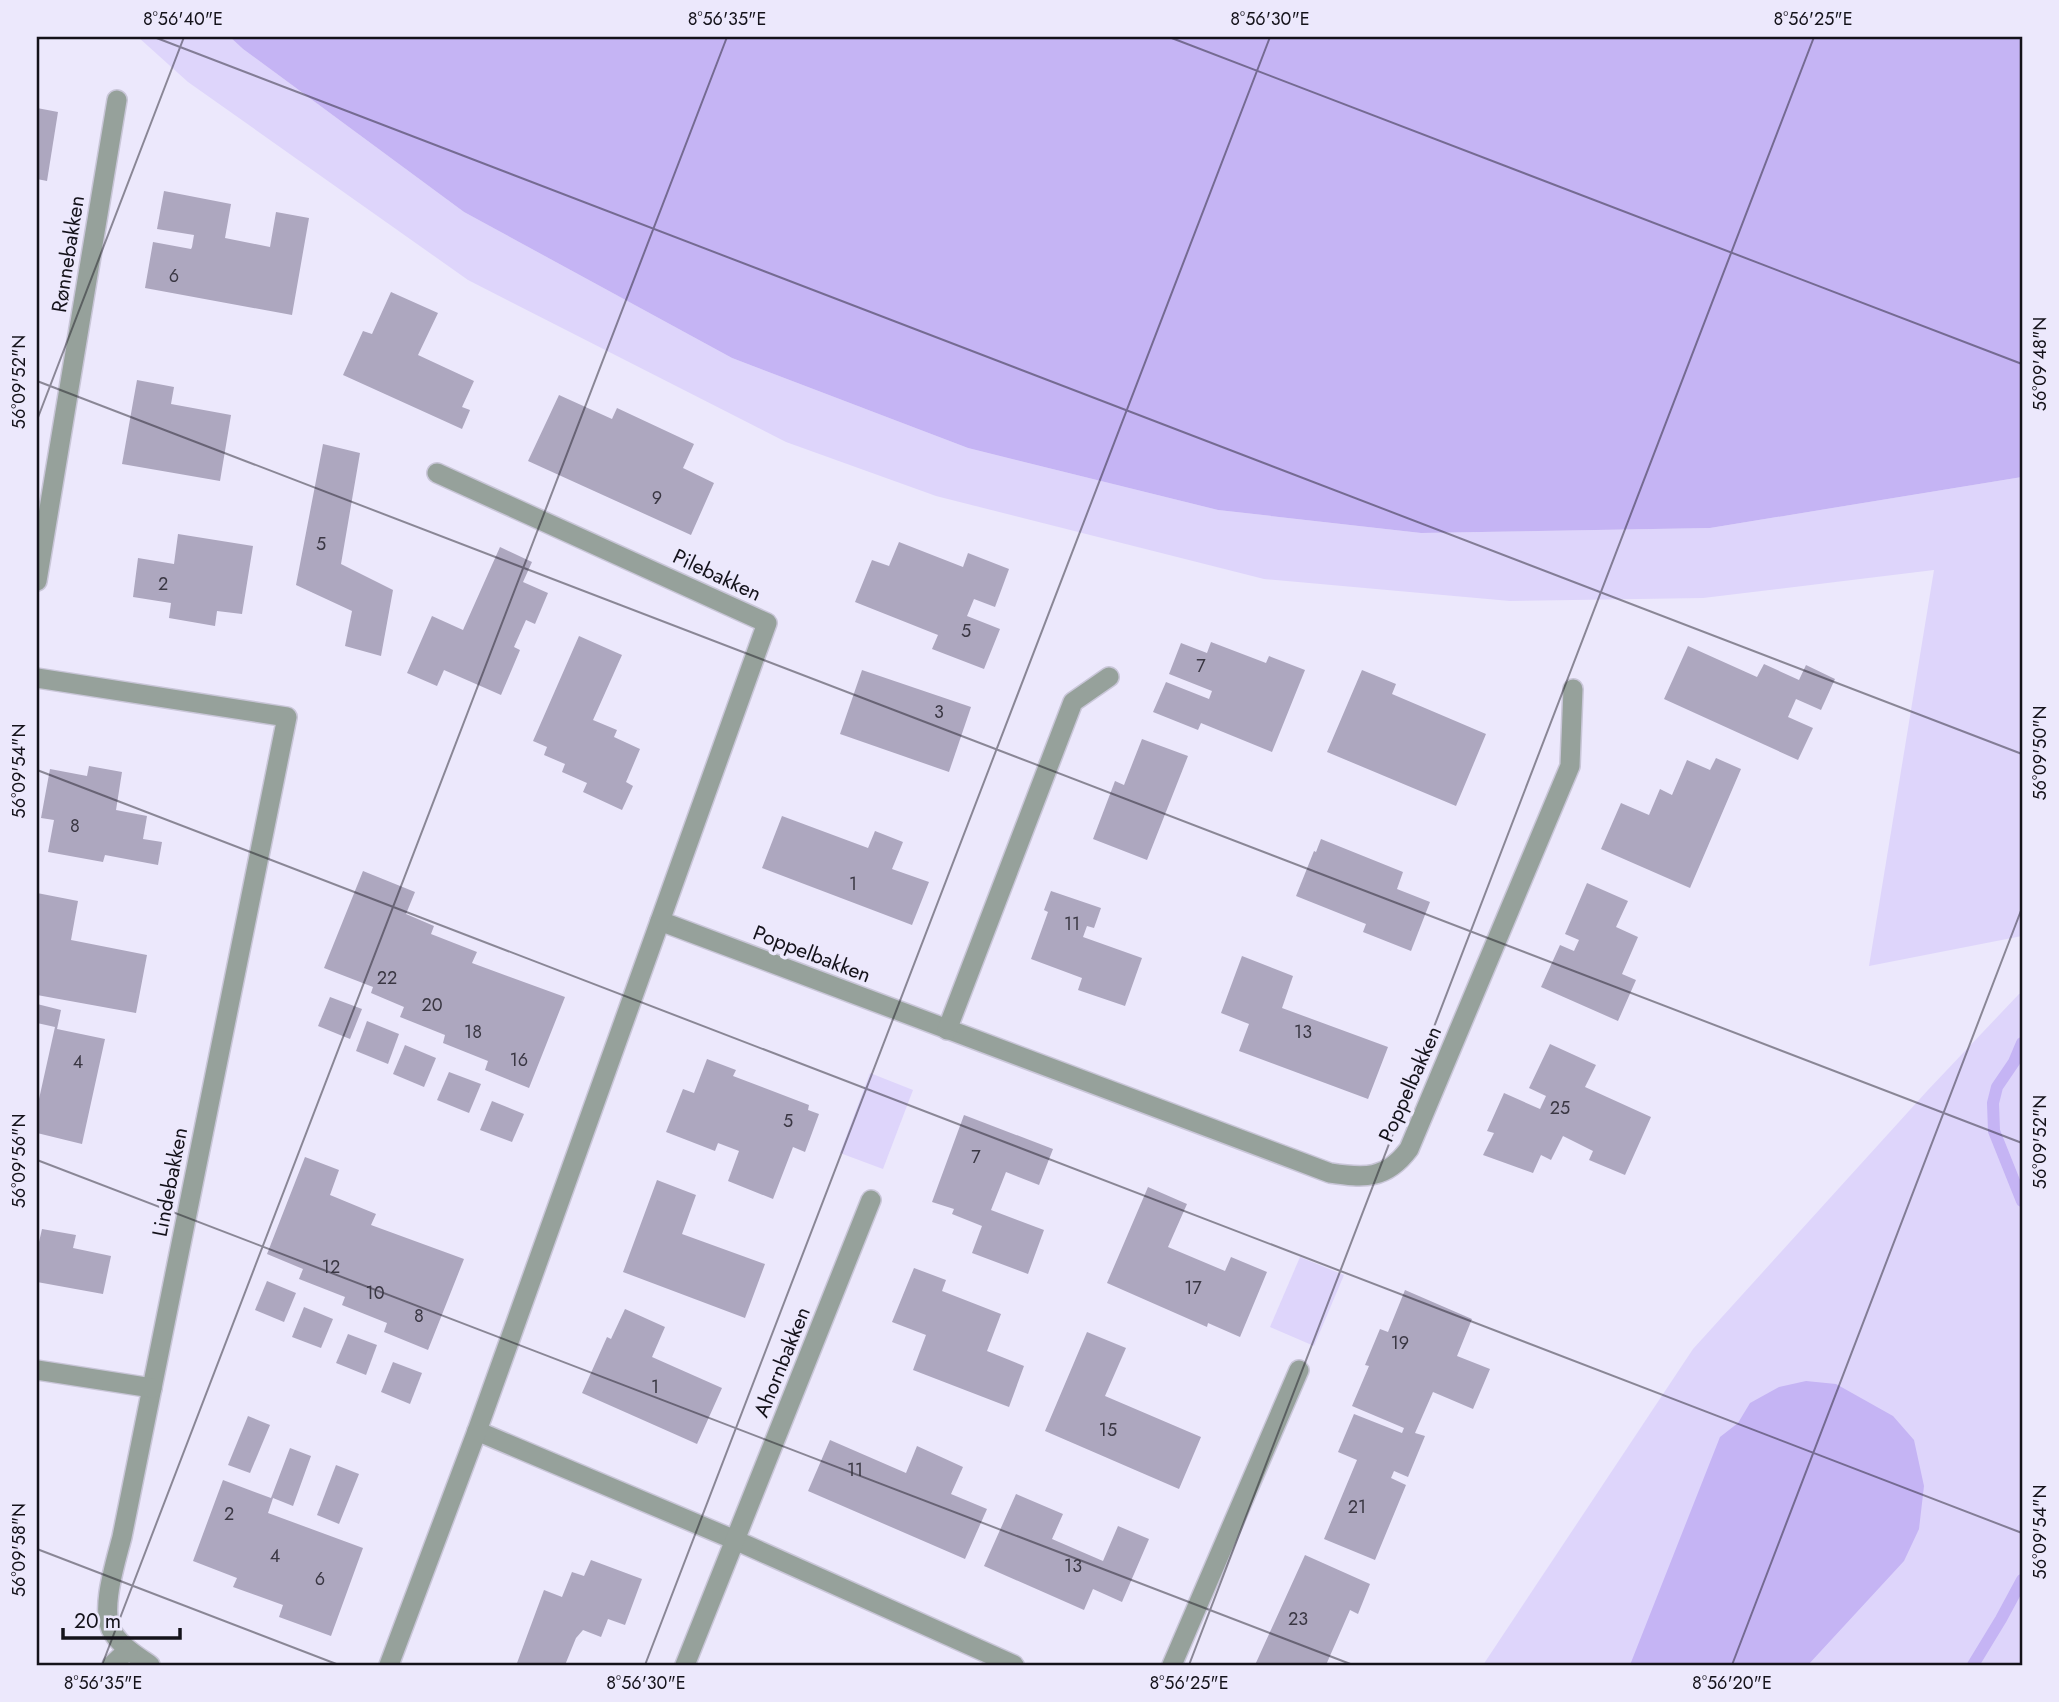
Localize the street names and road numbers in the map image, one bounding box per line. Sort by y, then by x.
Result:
street label: Rønnebakken [44,193,92,315]
street label: Pilebakken [668,541,766,609]
street label: Poppelbakken [749,918,875,990]
street label: Poppelbakken [1371,1021,1449,1147]
street label: Lindebakken [145,1125,195,1239]
street label: Ahornbakken [746,1302,818,1422]

